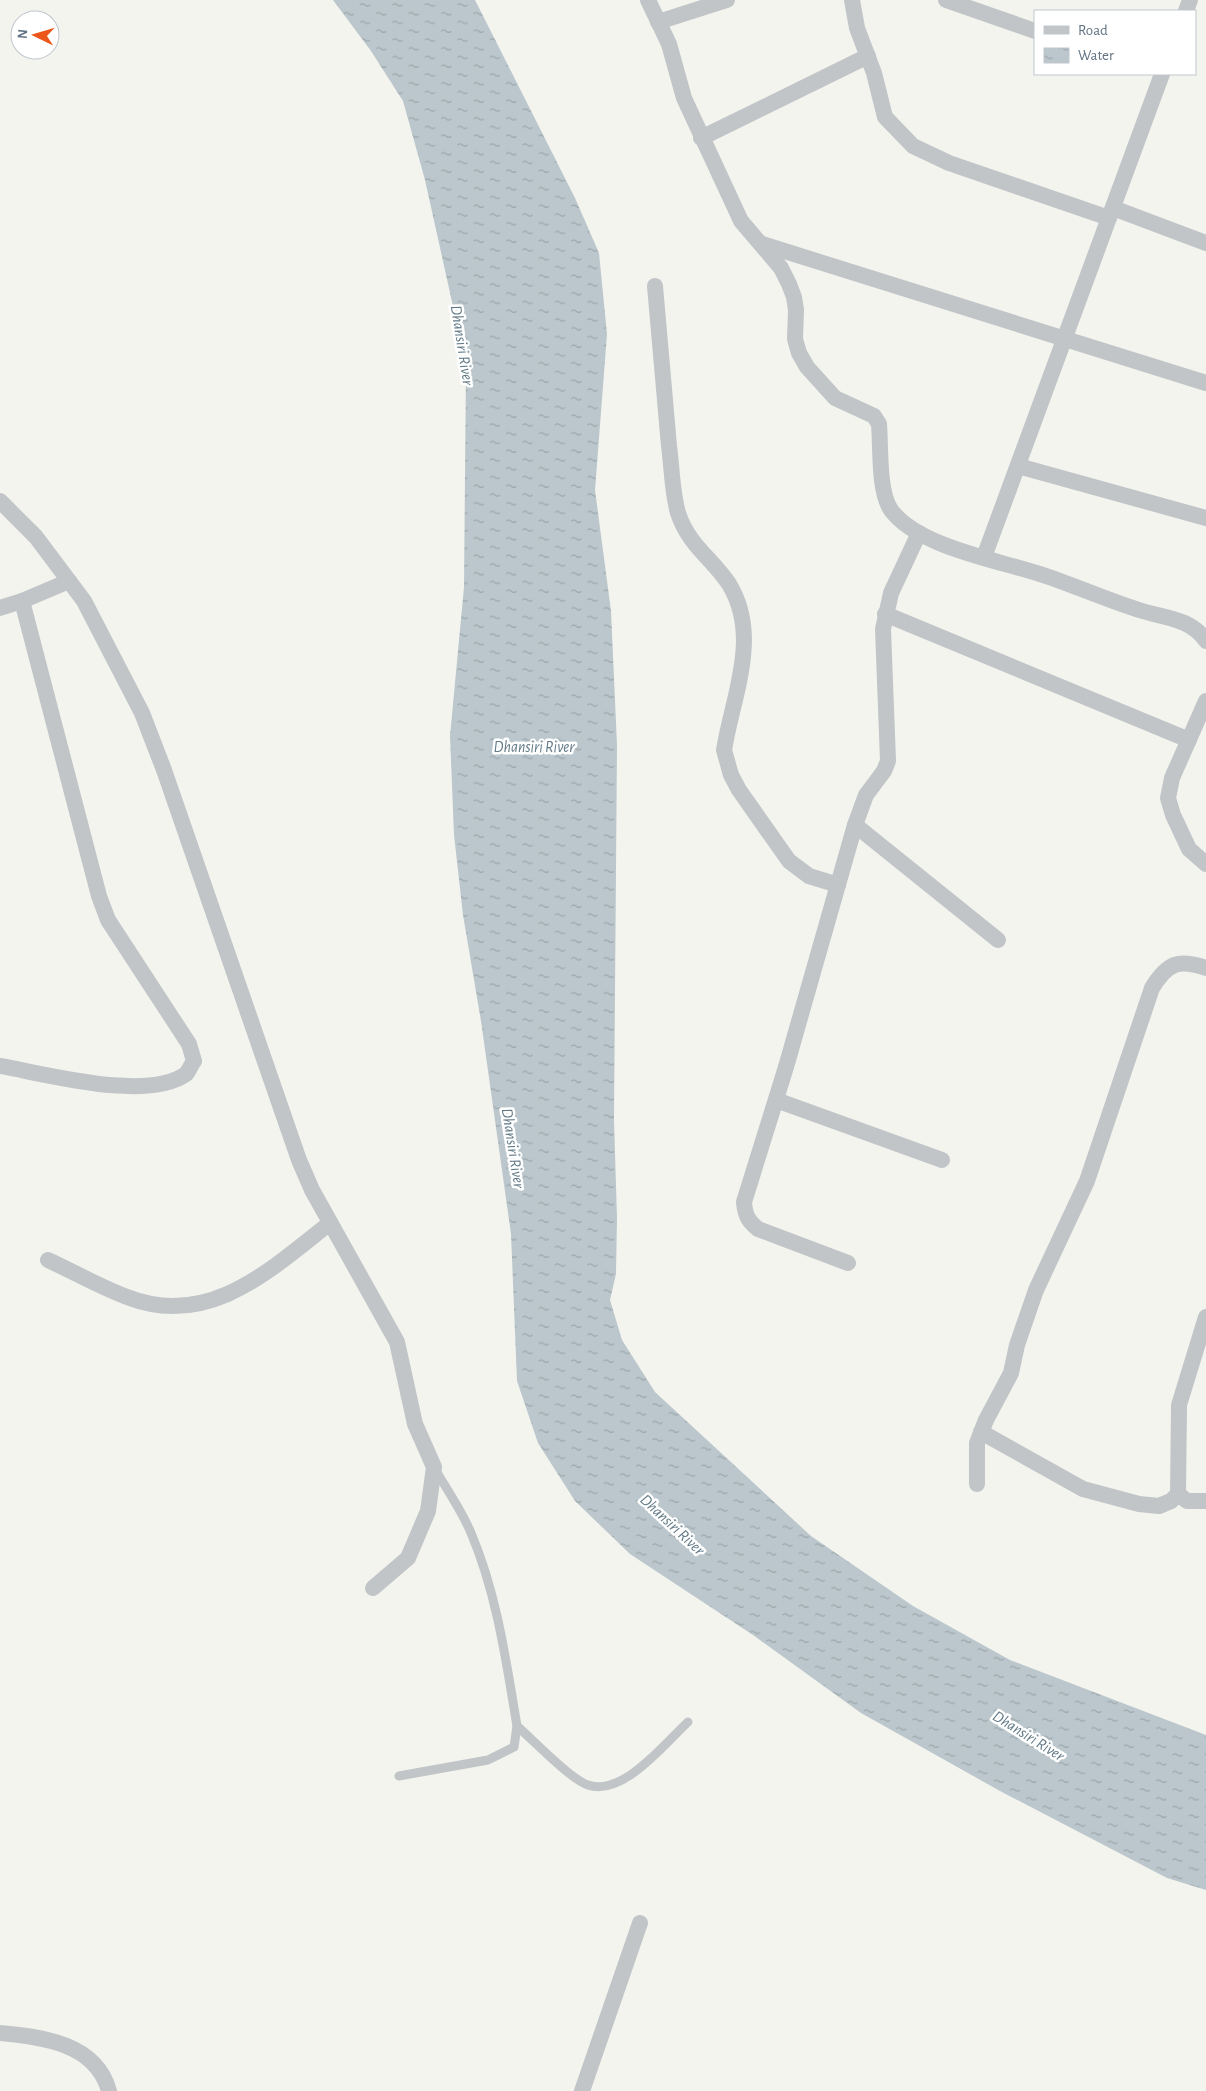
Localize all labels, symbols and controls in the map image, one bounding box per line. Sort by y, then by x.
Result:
north arrow [10,10,60,60]
legend [1034,10,1196,75]
text: Road [1078,23,1108,38]
text: N [16,28,30,39]
text: Water [1078,48,1114,63]
water label: Dhansiri River [448,304,476,387]
water label: Dhansiri River [494,739,575,755]
water label: Dhansiri River [499,1107,527,1190]
water label: Dhansiri River [637,1491,708,1559]
water label: Dhansiri River [990,1708,1068,1765]

